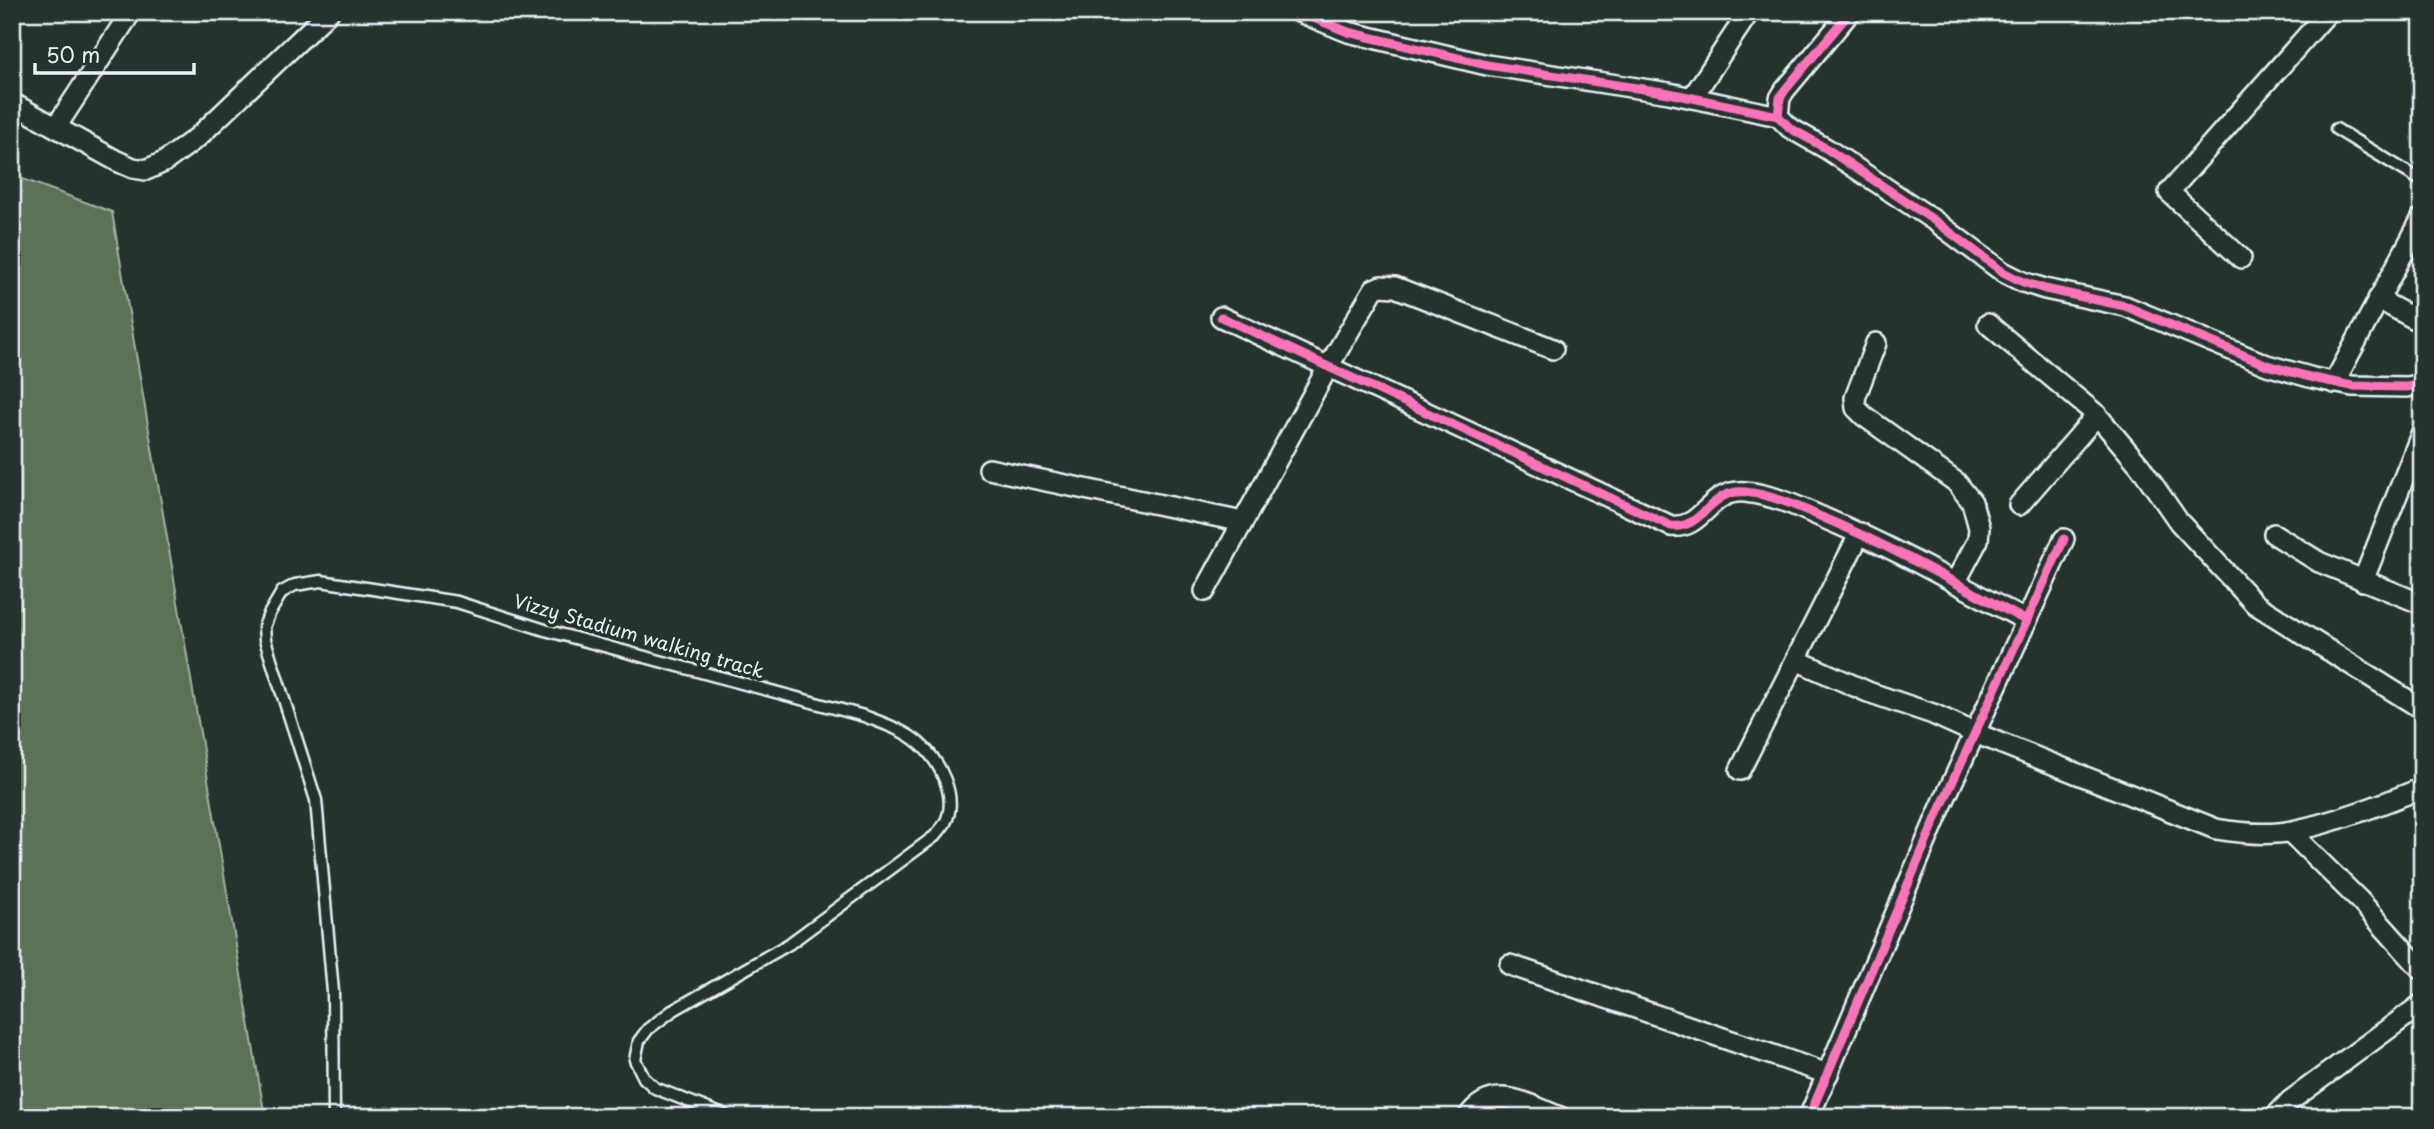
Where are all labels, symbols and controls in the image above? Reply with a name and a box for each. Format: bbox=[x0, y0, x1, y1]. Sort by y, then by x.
scale bar bbox=[35, 32, 194, 76]
text: 50 m bbox=[46, 38, 100, 70]
street label: Vizzy Stadium walking track bbox=[511, 586, 768, 684]

